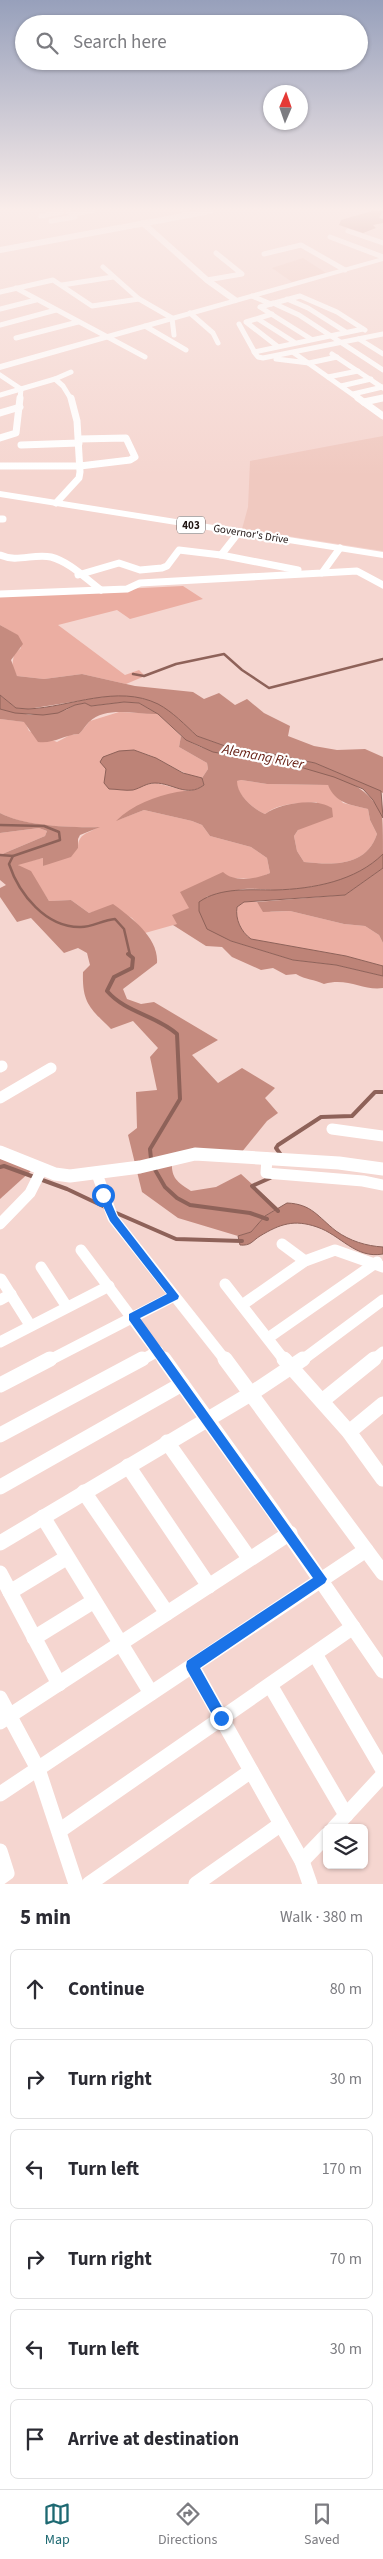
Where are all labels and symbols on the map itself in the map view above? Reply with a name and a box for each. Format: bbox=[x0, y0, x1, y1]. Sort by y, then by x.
north arrow bbox=[263, 85, 308, 130]
road number: 403 bbox=[177, 516, 205, 534]
street label: Governor's Drive bbox=[212, 521, 290, 547]
water label: Alemang River bbox=[220, 739, 307, 775]
route start bbox=[92, 1184, 115, 1207]
route end bbox=[210, 1707, 233, 1730]

